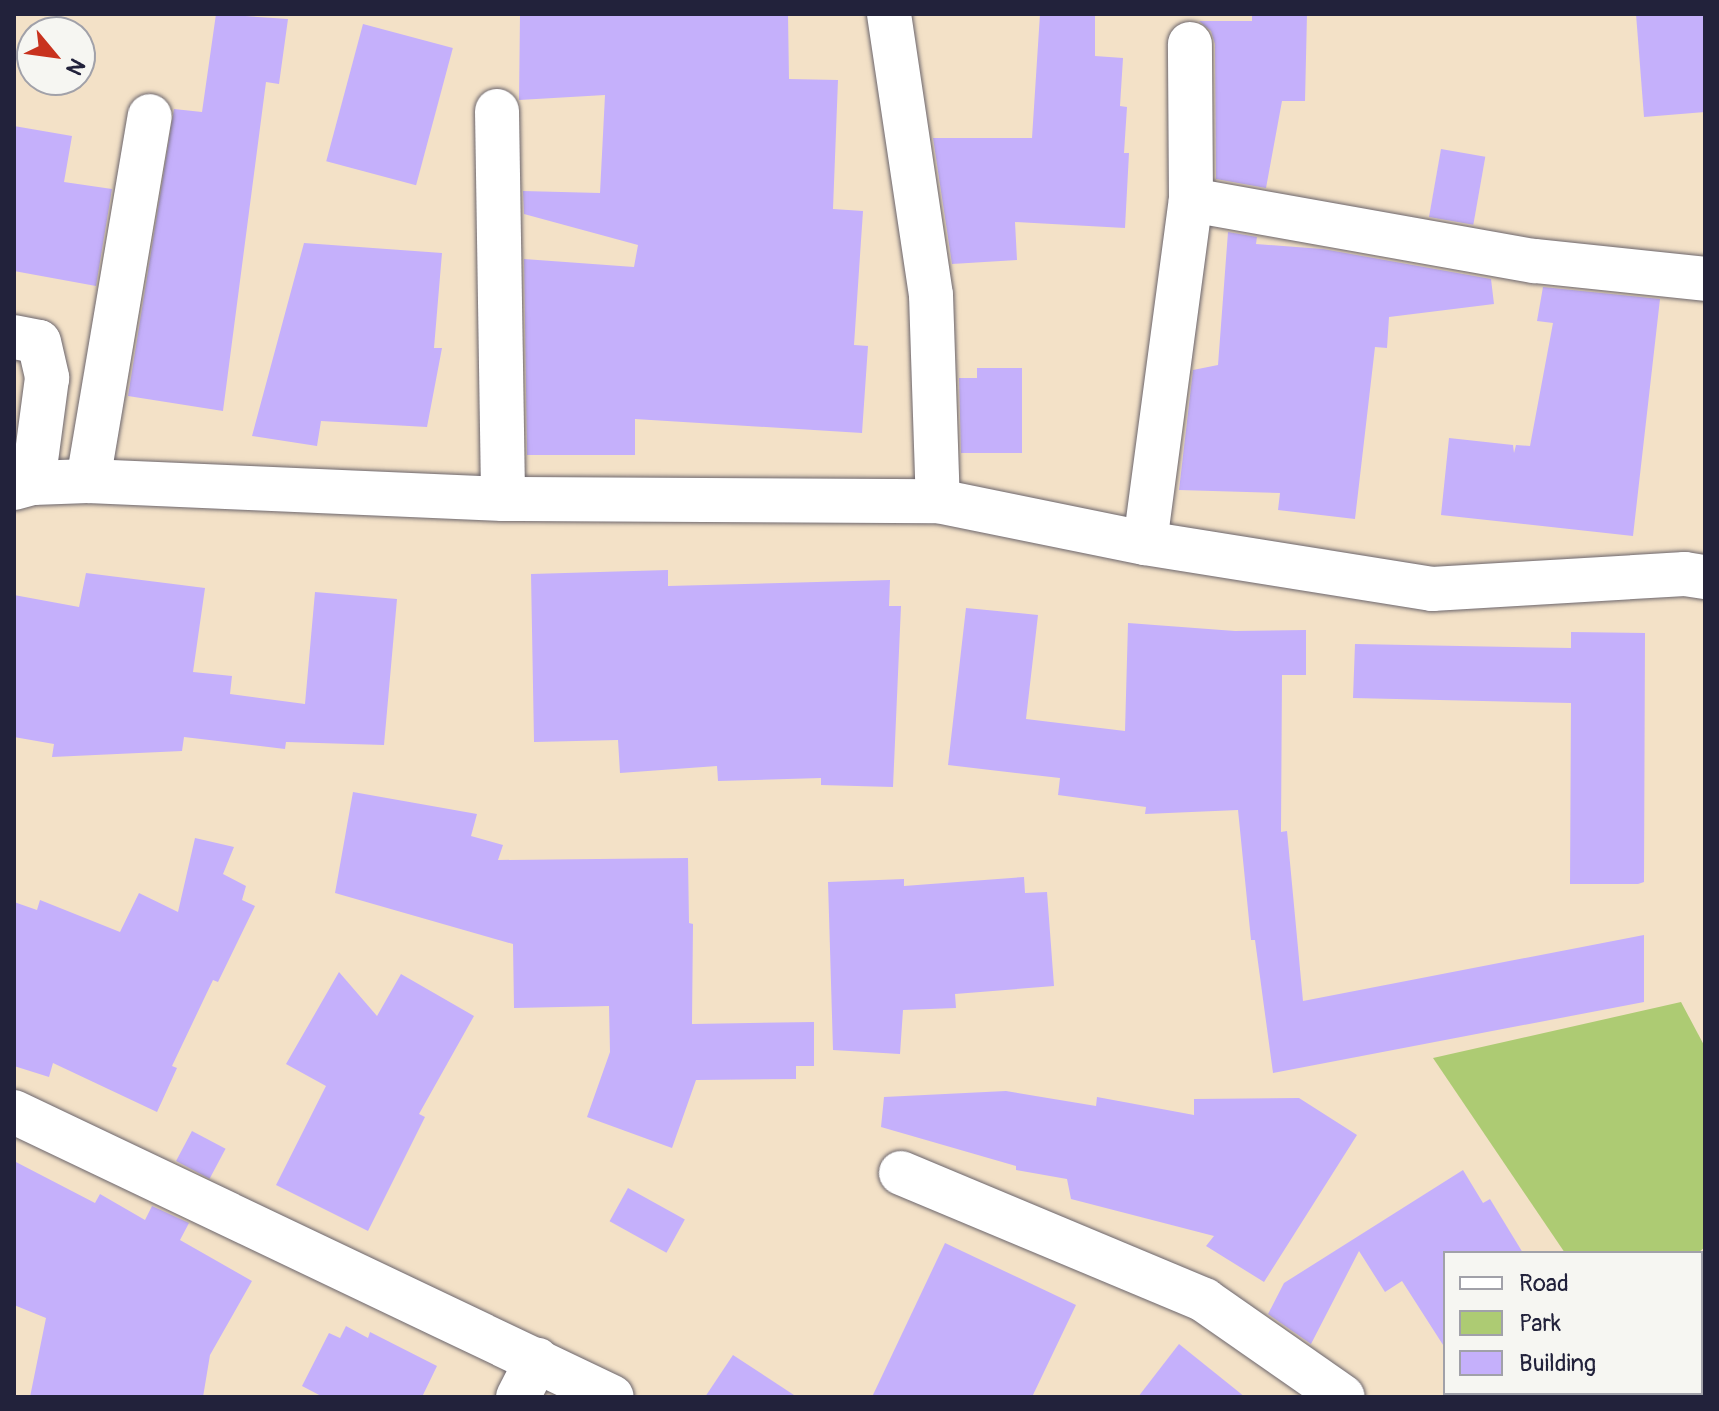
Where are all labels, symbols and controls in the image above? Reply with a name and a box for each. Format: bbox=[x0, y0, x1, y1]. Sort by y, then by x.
north arrow bbox=[16, 16, 96, 96]
text: N bbox=[59, 53, 91, 80]
legend bbox=[1443, 1251, 1703, 1395]
text: Road bbox=[1519, 1269, 1569, 1298]
text: Park bbox=[1519, 1309, 1561, 1338]
text: Building bbox=[1519, 1349, 1596, 1378]

